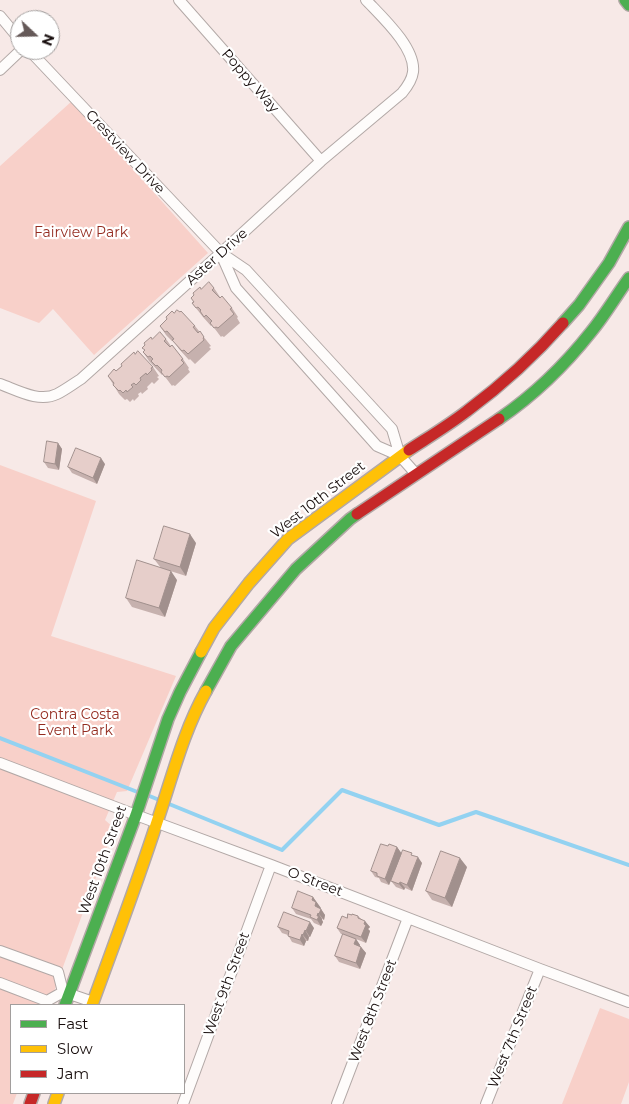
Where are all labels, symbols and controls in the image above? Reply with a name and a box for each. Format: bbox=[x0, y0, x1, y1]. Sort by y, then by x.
north arrow bbox=[10, 10, 60, 60]
text: N bbox=[38, 32, 58, 49]
street label: Poppy Way bbox=[218, 46, 282, 116]
street label: Crestview Drive bbox=[82, 107, 168, 197]
park label: Fairview Park bbox=[34, 225, 128, 241]
street label: Aster Drive bbox=[183, 225, 251, 289]
street label: West 10th Street bbox=[268, 458, 368, 542]
park label: Contra Costa Event Park bbox=[30, 707, 120, 740]
street label: West 10th Street bbox=[75, 803, 131, 917]
street label: O Street bbox=[285, 864, 345, 900]
street label: West 9th Street bbox=[200, 930, 254, 1038]
street label: West 8th Street bbox=[346, 957, 400, 1065]
street label: West 7th Street bbox=[485, 984, 541, 1090]
legend bbox=[10, 1004, 185, 1094]
text: Fast bbox=[57, 1014, 88, 1033]
text: Slow bbox=[57, 1039, 93, 1058]
text: Jam bbox=[57, 1064, 89, 1083]

